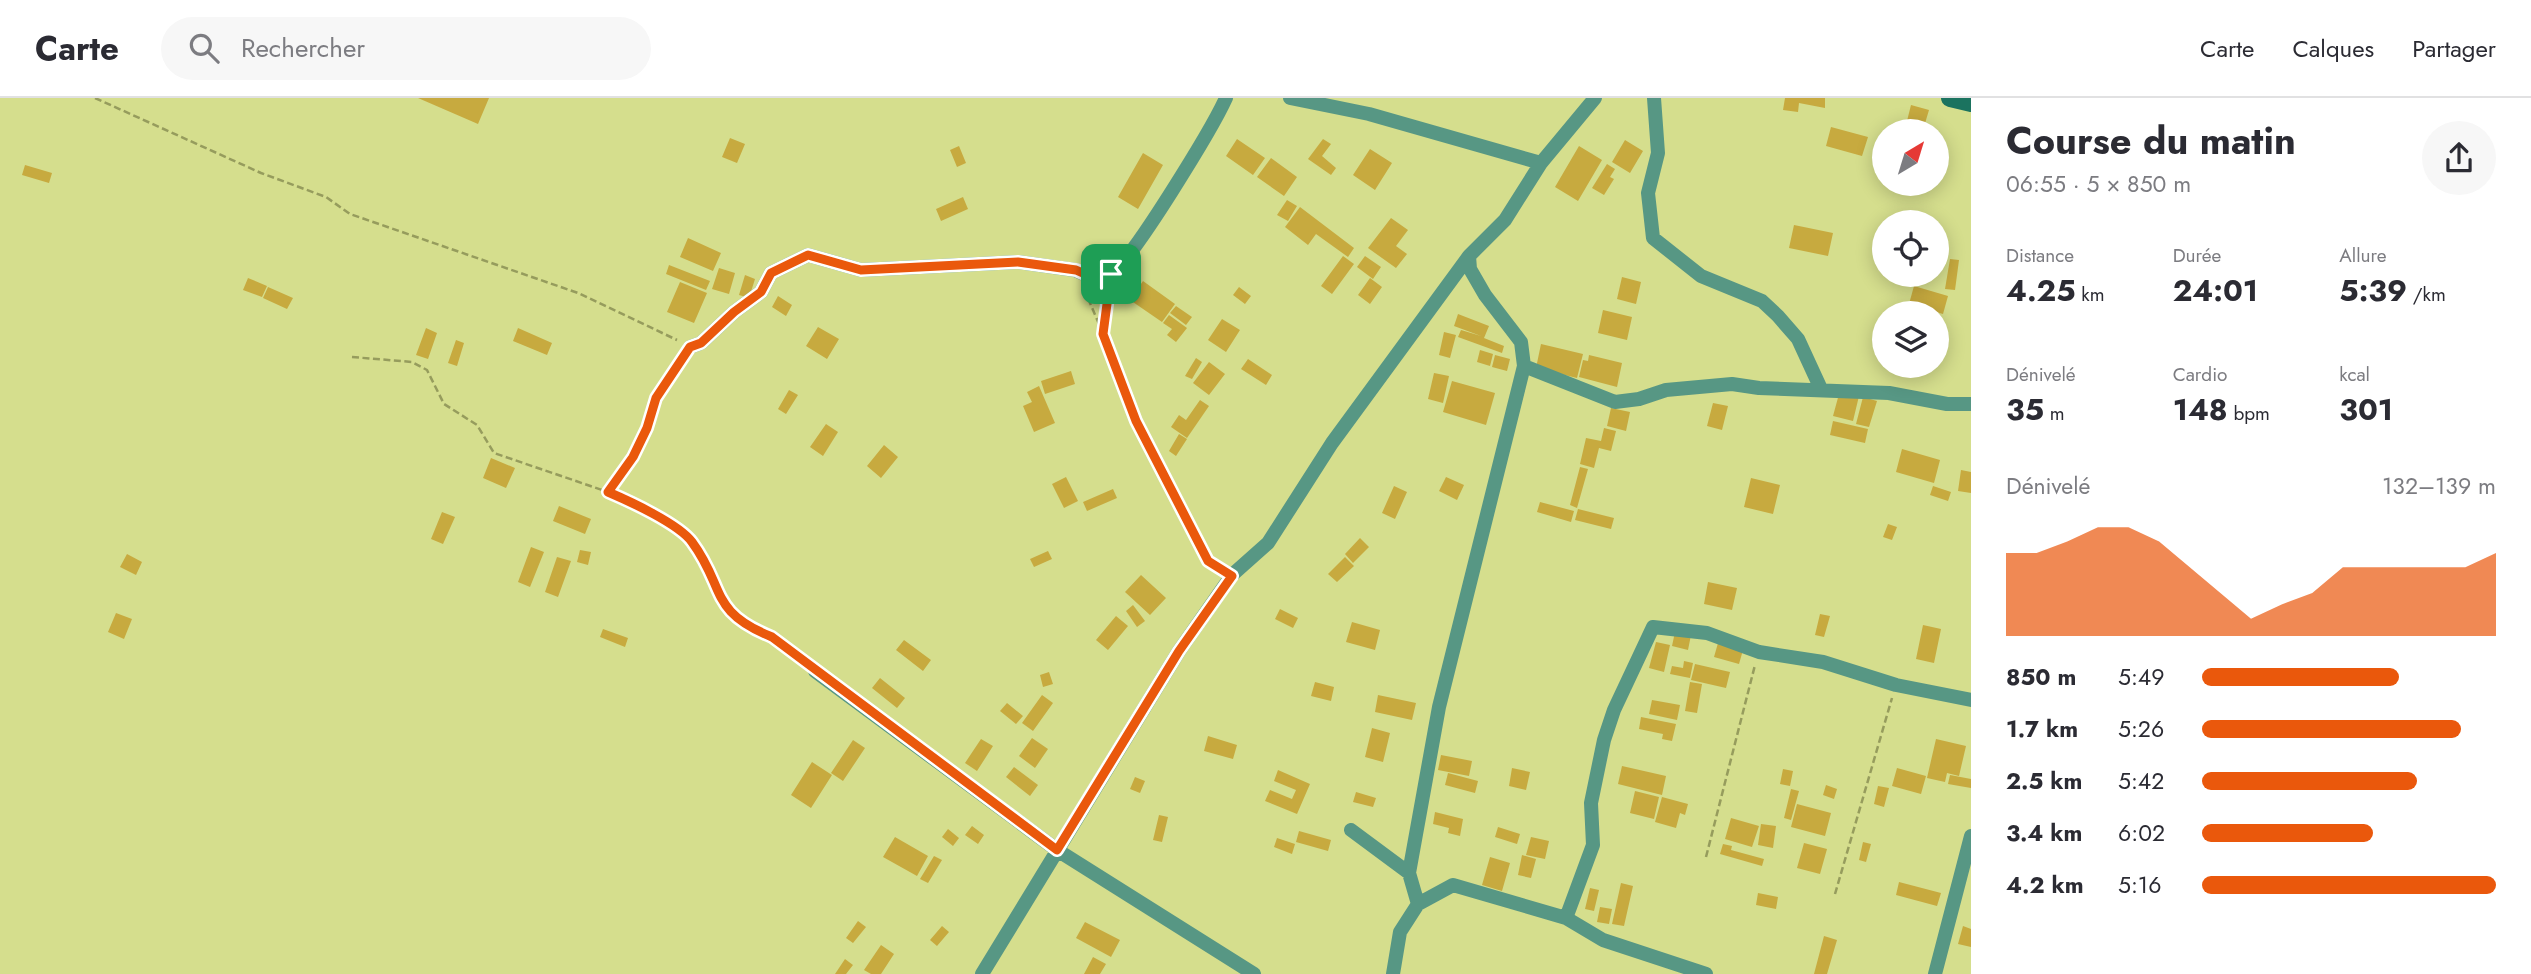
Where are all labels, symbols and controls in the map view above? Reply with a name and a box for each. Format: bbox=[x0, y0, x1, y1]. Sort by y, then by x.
search box bbox=[161, 17, 651, 80]
text: Carte bbox=[35, 25, 119, 72]
icon: search bbox=[185, 29, 223, 67]
text: Rechercher bbox=[241, 29, 365, 67]
text: Carte bbox=[2200, 31, 2254, 66]
text: Calques bbox=[2292, 31, 2374, 66]
text: Partager bbox=[2412, 31, 2496, 66]
text: Course du matin bbox=[2006, 113, 2296, 168]
north arrow bbox=[1872, 119, 1950, 196]
map controls bbox=[1872, 119, 1949, 378]
button: share bbox=[2422, 121, 2496, 195]
text: 06:55 · 5 × 850 m bbox=[2006, 167, 2191, 201]
button: locate bbox=[1872, 210, 1949, 287]
text: Distance bbox=[2006, 242, 2074, 269]
text: Durée bbox=[2173, 242, 2221, 269]
text: Allure bbox=[2339, 242, 2387, 269]
pin bbox=[1081, 244, 1141, 304]
icon: arrive bbox=[1092, 255, 1130, 293]
text: 4.25 bbox=[2006, 269, 2076, 312]
text: 24:01 bbox=[2173, 269, 2258, 312]
text: 5:39 bbox=[2339, 269, 2407, 312]
text: km bbox=[2076, 281, 2105, 308]
text: /km bbox=[2407, 281, 2446, 308]
button: layers bbox=[1872, 301, 1949, 378]
text: Dénivelé bbox=[2006, 361, 2076, 388]
text: Cardio bbox=[2173, 361, 2227, 388]
text: kcal bbox=[2339, 361, 2370, 388]
text: 35 bbox=[2006, 388, 2044, 431]
text: 148 bbox=[2173, 388, 2228, 431]
text: 301 bbox=[2339, 388, 2393, 431]
text: m bbox=[2044, 400, 2065, 427]
text: bpm bbox=[2228, 400, 2270, 427]
text: Dénivelé bbox=[2006, 469, 2090, 503]
text: 132–139 m bbox=[2382, 469, 2496, 503]
text: 850 m bbox=[2006, 660, 2076, 694]
text: 5:49 bbox=[2118, 660, 2165, 694]
text: 1.7 km bbox=[2006, 712, 2078, 746]
text: 5:26 bbox=[2118, 712, 2164, 746]
text: 2.5 km bbox=[2006, 764, 2082, 798]
text: 5:42 bbox=[2118, 764, 2164, 798]
text: 3.4 km bbox=[2006, 816, 2082, 850]
text: 6:02 bbox=[2118, 816, 2165, 850]
text: 4.2 km bbox=[2006, 868, 2084, 902]
text: 5:16 bbox=[2118, 868, 2161, 902]

